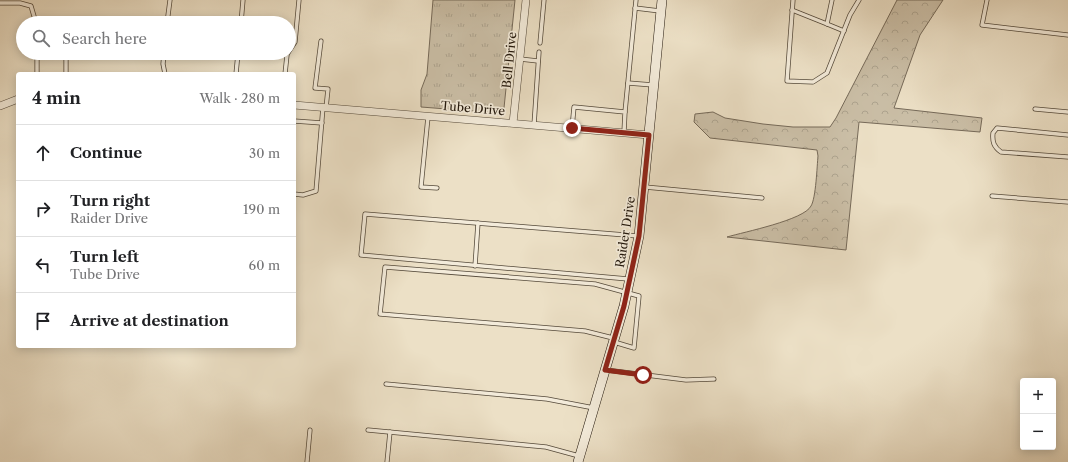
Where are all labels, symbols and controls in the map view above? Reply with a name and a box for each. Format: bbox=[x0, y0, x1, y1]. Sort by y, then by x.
search box bbox=[16, 16, 296, 60]
icon: search bbox=[30, 27, 52, 49]
text: Search here bbox=[62, 29, 147, 48]
street label: Bell Drive bbox=[499, 31, 519, 89]
text: 4 min bbox=[32, 88, 81, 108]
text: Walk · 280 m bbox=[199, 90, 280, 106]
street label: Tube Drive bbox=[440, 98, 506, 118]
route end bbox=[563, 119, 581, 137]
icon: ahead bbox=[32, 142, 54, 164]
text: Continue bbox=[70, 143, 142, 162]
text: 30 m bbox=[249, 145, 280, 161]
text: Turn right bbox=[70, 191, 150, 210]
street label: Raider Drive bbox=[612, 195, 638, 269]
icon: right bbox=[32, 198, 54, 220]
text: 190 m bbox=[243, 201, 280, 217]
text: Raider Drive bbox=[70, 210, 148, 226]
text: Turn left bbox=[70, 247, 139, 266]
icon: left bbox=[32, 254, 54, 276]
text: 60 m bbox=[249, 257, 280, 273]
text: Tube Drive bbox=[70, 266, 140, 282]
icon: arrive bbox=[32, 310, 54, 332]
text: Arrive at destination bbox=[70, 311, 229, 330]
route start bbox=[634, 366, 652, 384]
map controls bbox=[1020, 378, 1056, 450]
button: + bbox=[1020, 378, 1056, 414]
button: − bbox=[1020, 414, 1056, 450]

